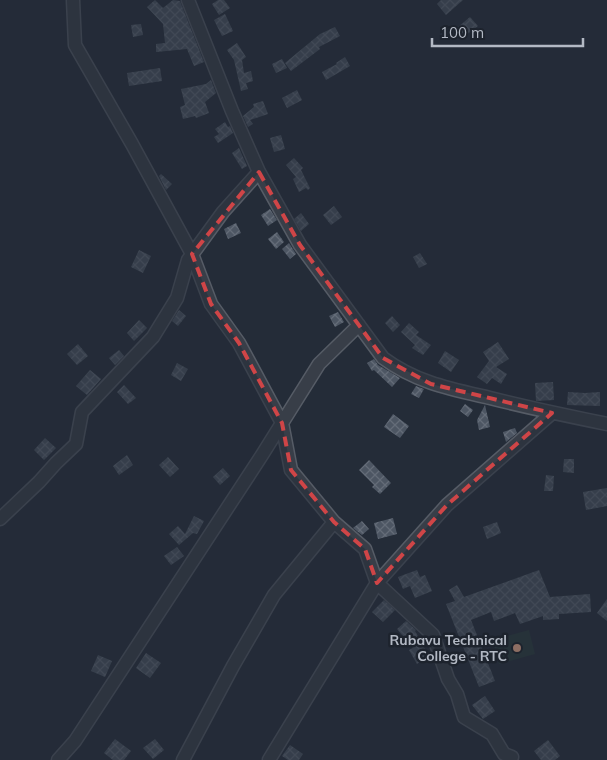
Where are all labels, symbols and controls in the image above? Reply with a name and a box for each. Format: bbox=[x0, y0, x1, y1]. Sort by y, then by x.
scale bar bbox=[432, 15, 583, 47]
text: 100 m bbox=[440, 23, 484, 42]
place label: Rubavu Technical College - RTC bbox=[390, 631, 507, 665]
marker: Rubavu Technical College - RTC bbox=[511, 642, 523, 654]

